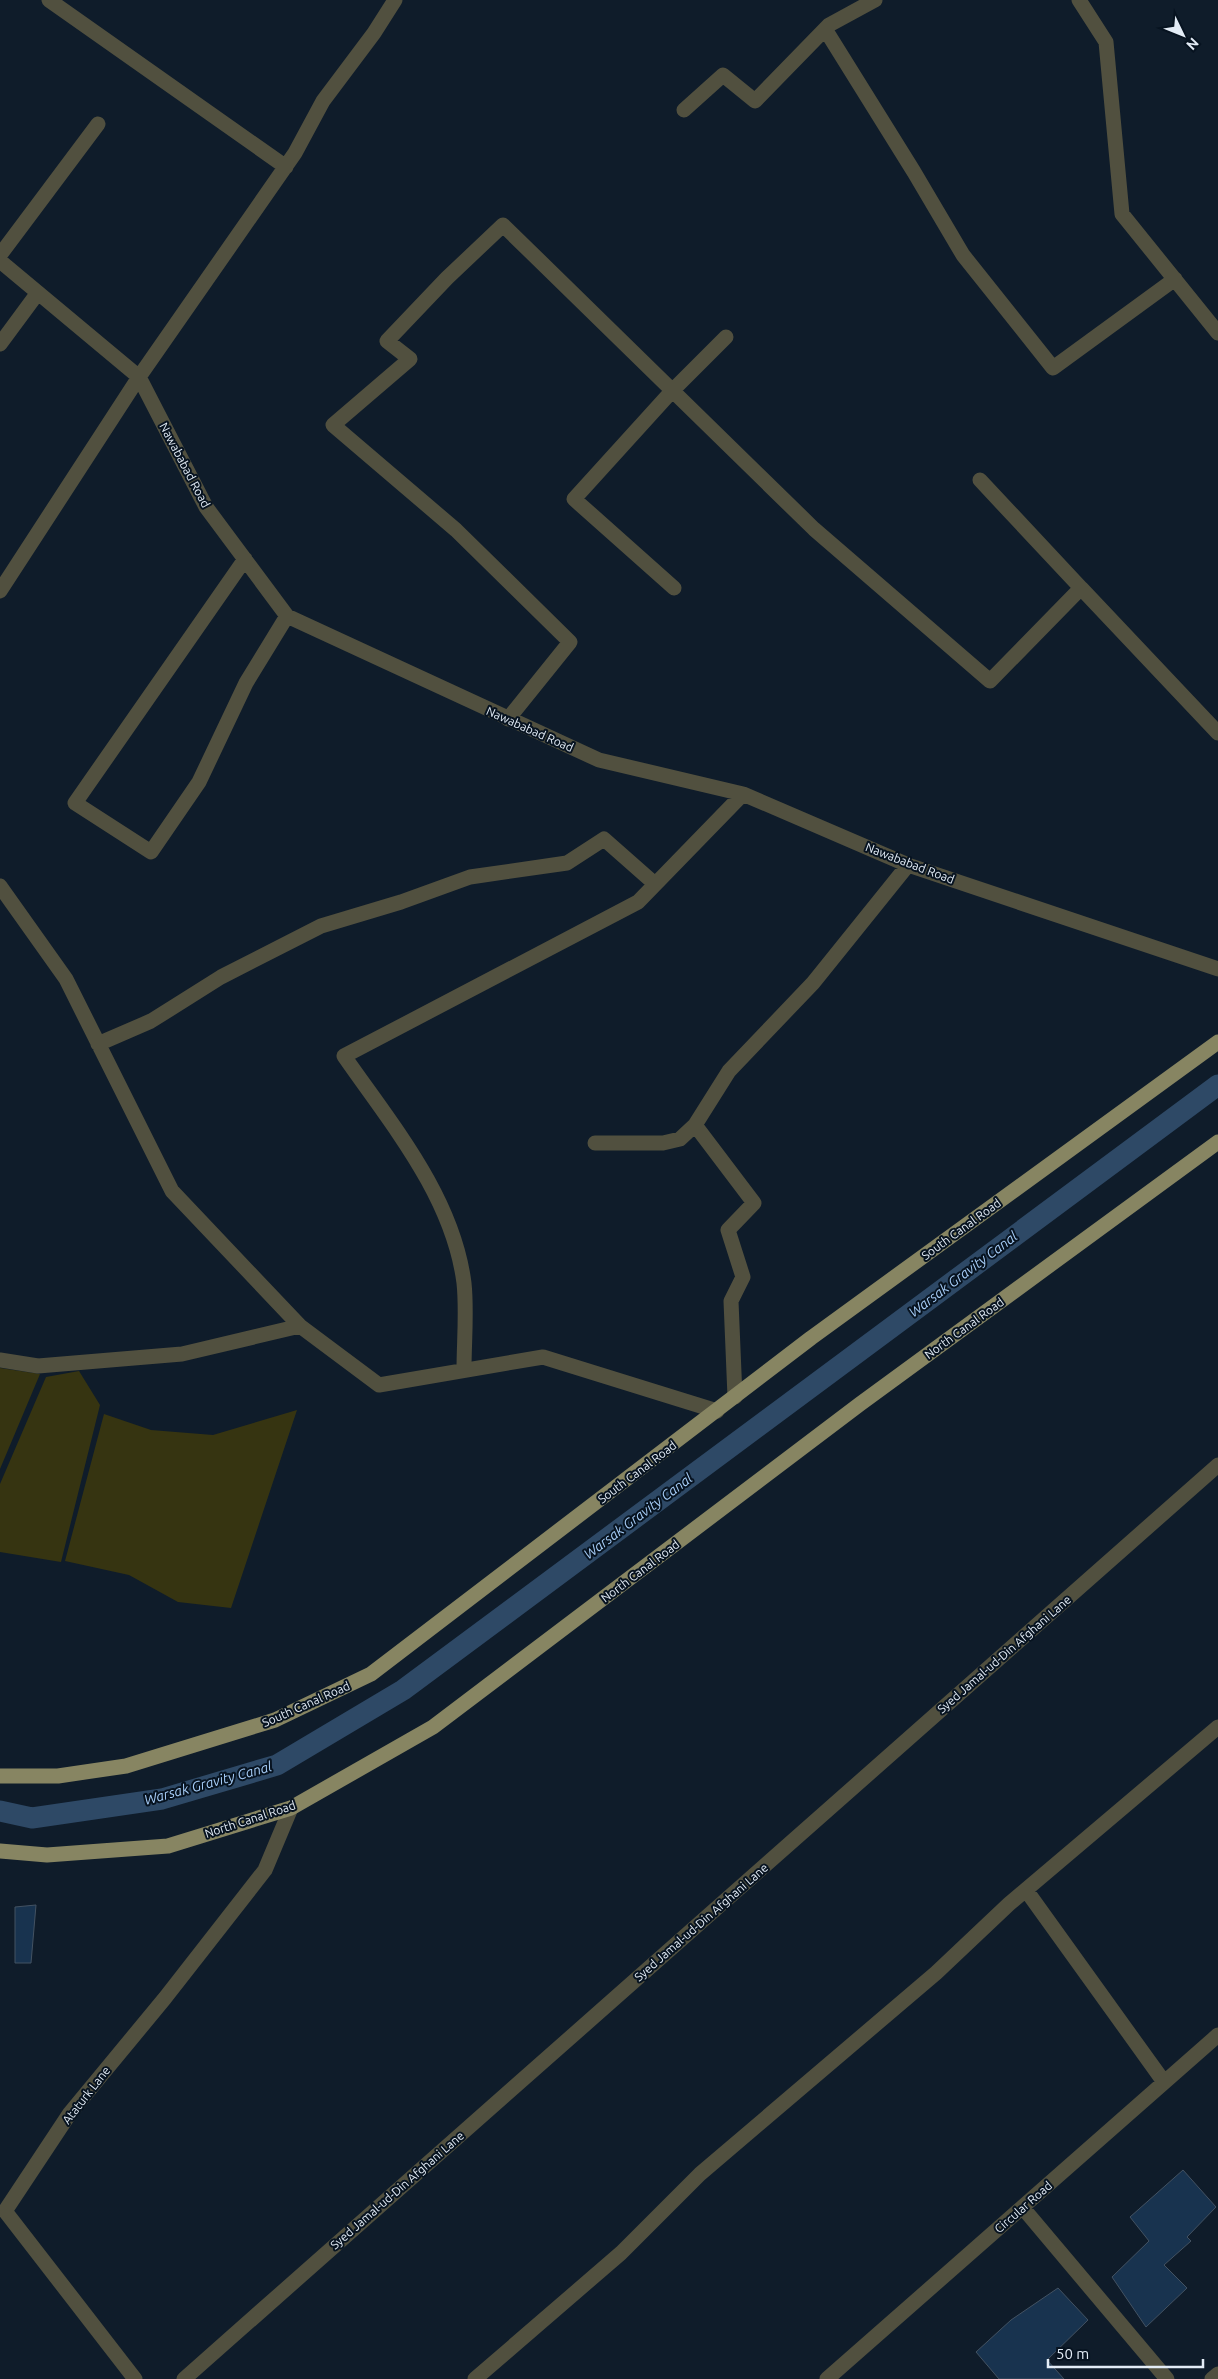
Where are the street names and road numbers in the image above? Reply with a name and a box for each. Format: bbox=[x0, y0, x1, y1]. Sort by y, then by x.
street label: Nawababad Road bbox=[157, 420, 213, 510]
street label: Nawababad Road bbox=[484, 704, 576, 754]
street label: Nawababad Road bbox=[864, 840, 956, 886]
street label: South Canal Road bbox=[919, 1196, 1003, 1262]
street label: North Canal Road bbox=[922, 1295, 1006, 1361]
street label: South Canal Road bbox=[595, 1438, 679, 1506]
street label: North Canal Road bbox=[598, 1537, 682, 1605]
street label: Syed Jamal-ud-Din Afghani Lane bbox=[935, 1593, 1073, 1715]
street label: South Canal Road bbox=[260, 1679, 352, 1729]
street label: North Canal Road bbox=[203, 1798, 297, 1840]
street label: Syed Jamal-ud-Din Afghani Lane bbox=[632, 1861, 770, 1983]
street label: Ataturk Lane bbox=[60, 2064, 112, 2126]
street label: Syed Jamal-ud-Din Afghani Lane bbox=[328, 2129, 466, 2251]
street label: Circular Road bbox=[992, 2179, 1054, 2235]

